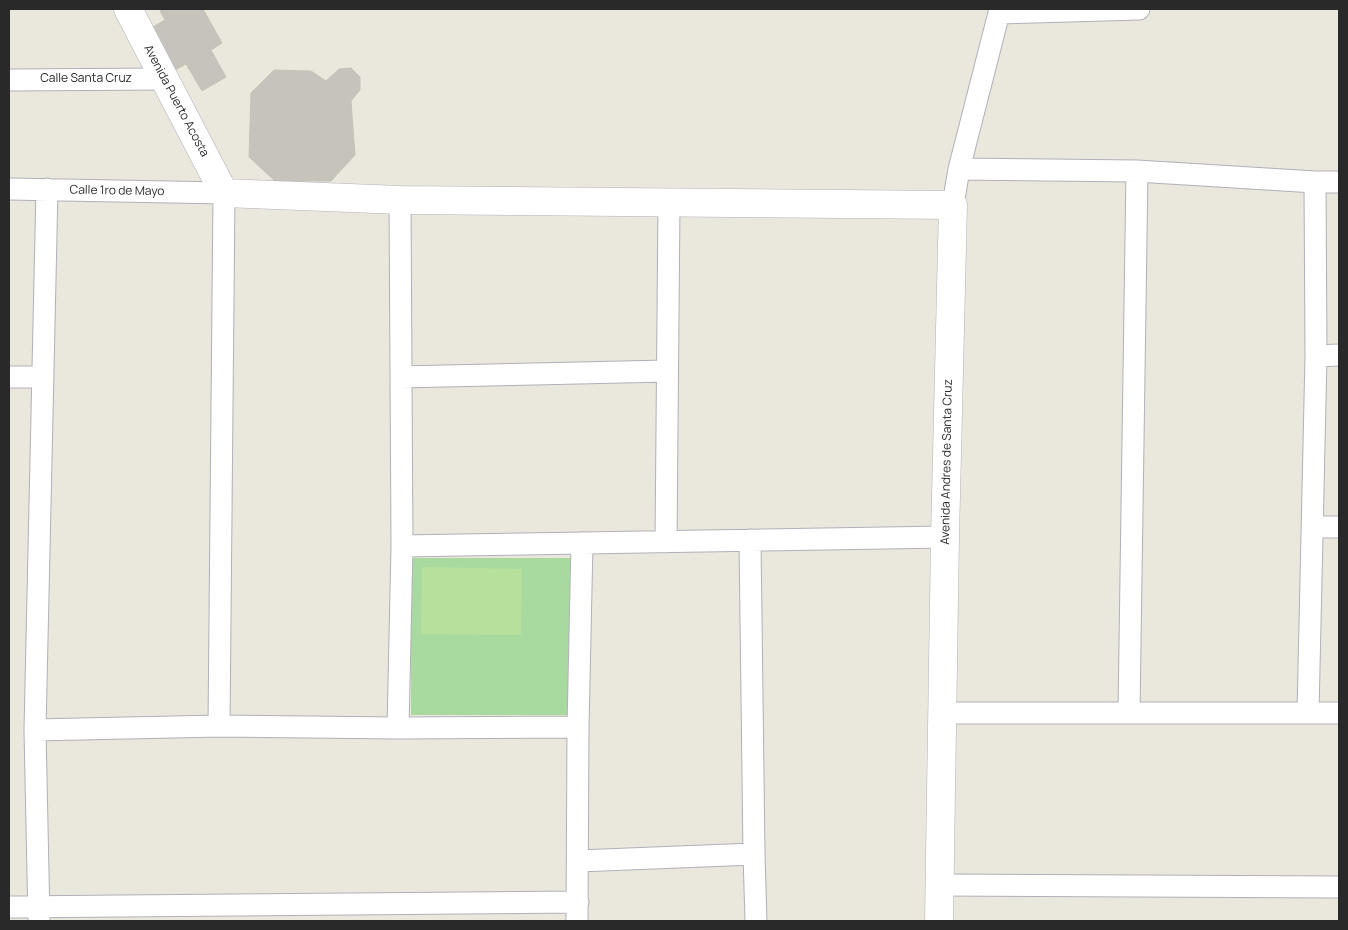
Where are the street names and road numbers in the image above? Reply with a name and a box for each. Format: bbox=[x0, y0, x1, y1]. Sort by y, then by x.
street label: Avenida Puerto Acosta bbox=[140, 43, 212, 159]
street label: Calle Santa Cruz bbox=[40, 72, 132, 86]
street label: Calle 1ro de Mayo bbox=[70, 183, 164, 199]
street label: Avenida Andres de Santa Cruz bbox=[938, 379, 956, 545]

